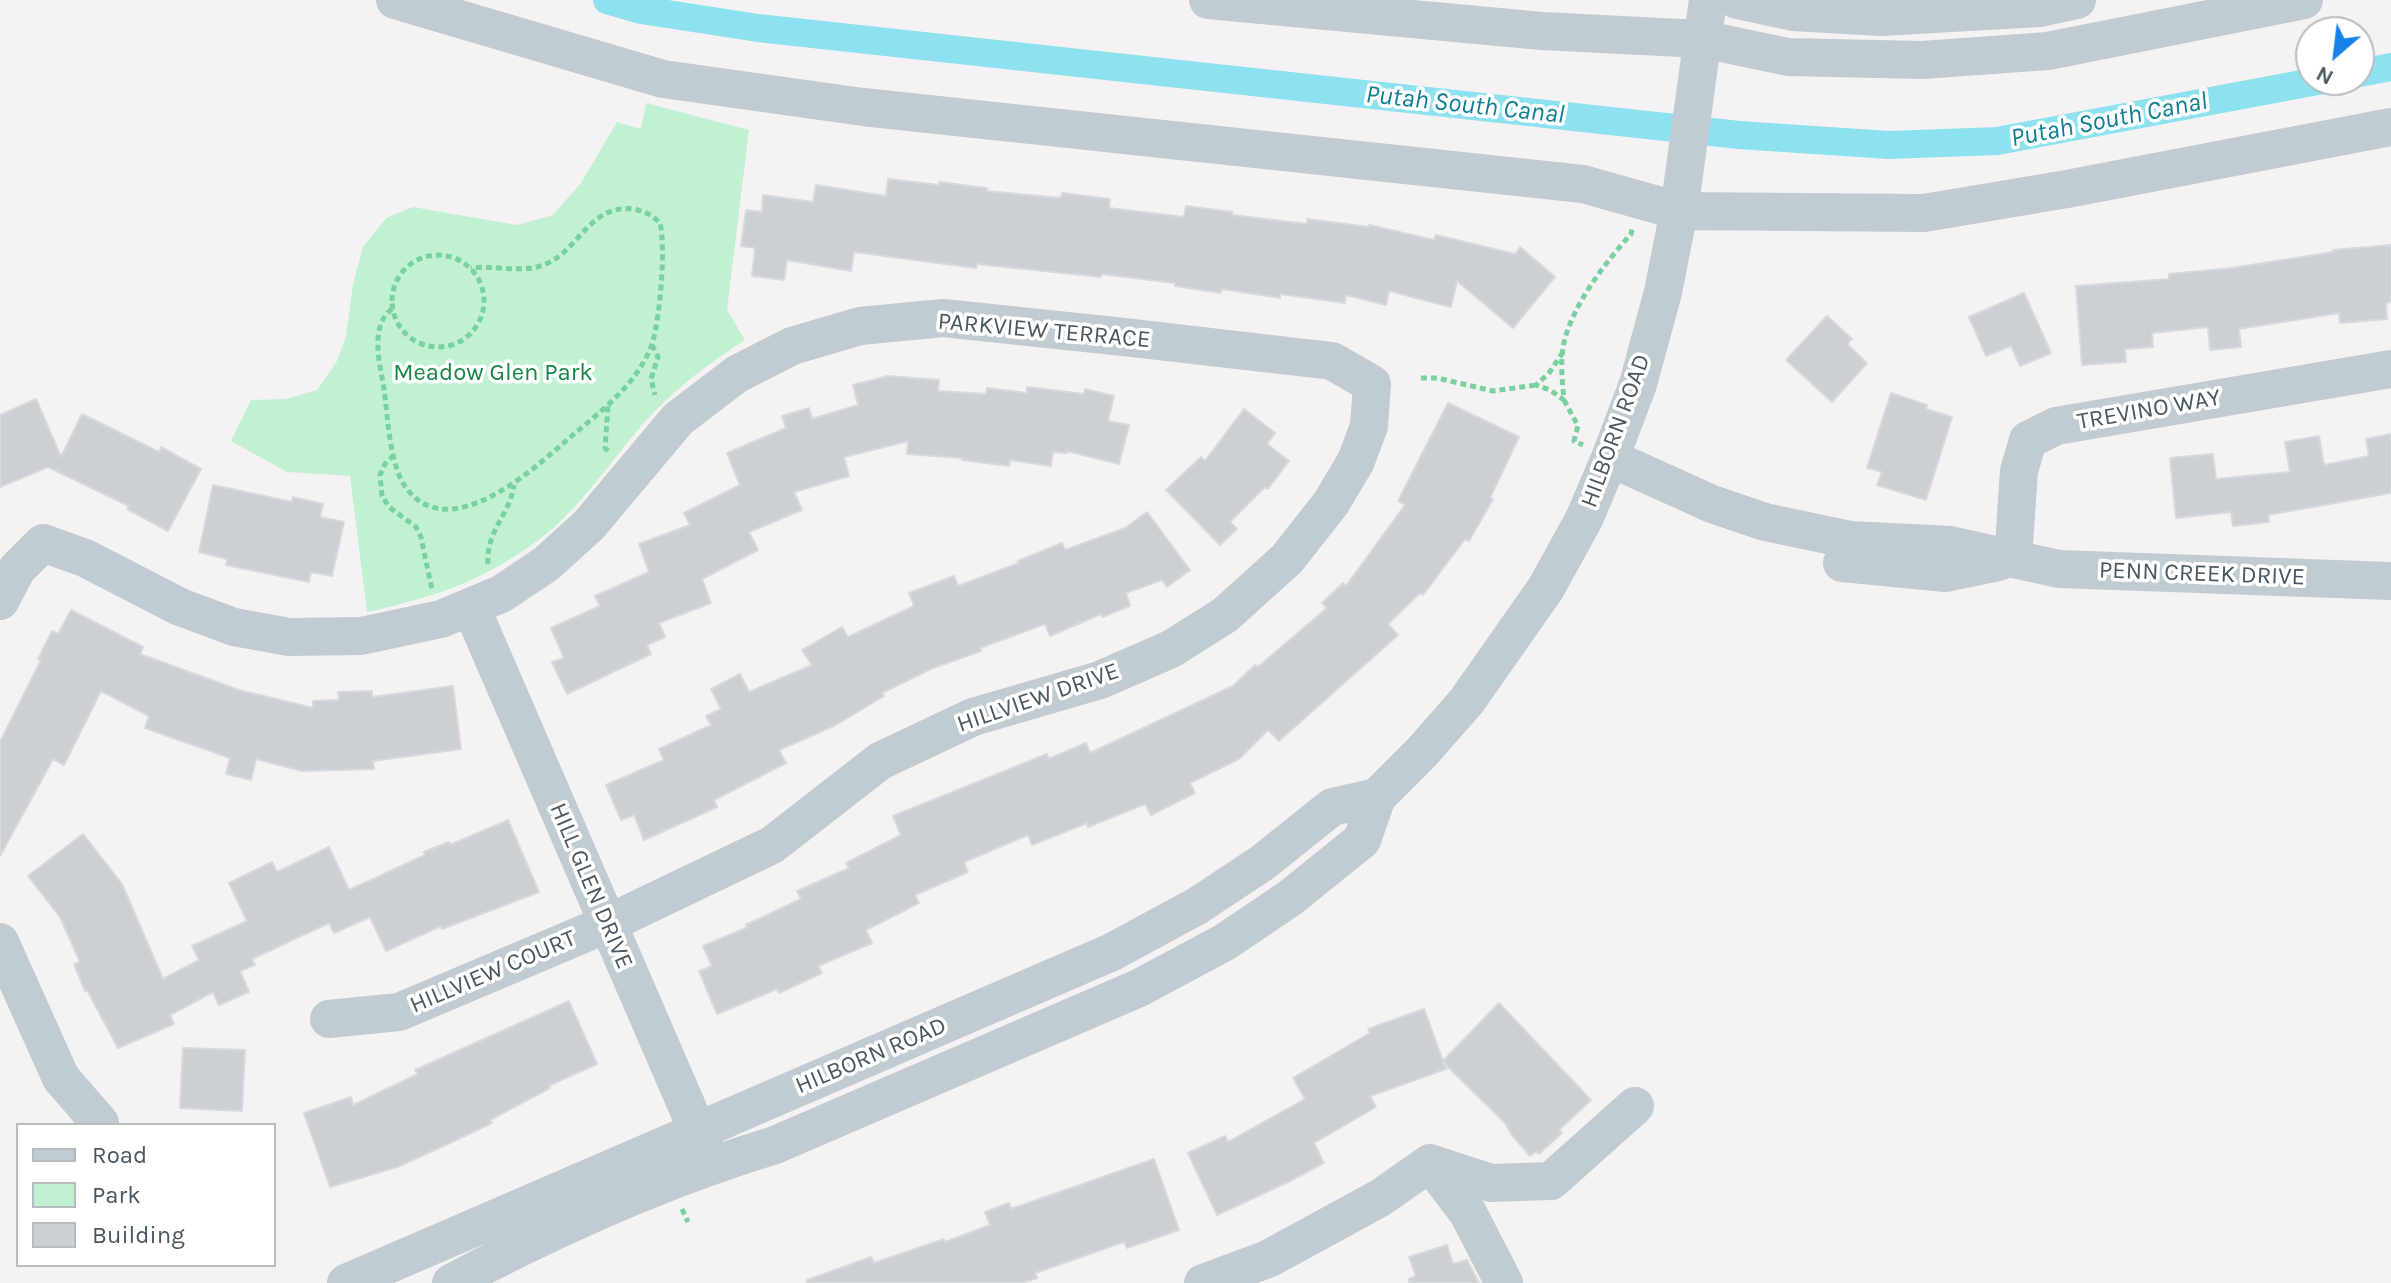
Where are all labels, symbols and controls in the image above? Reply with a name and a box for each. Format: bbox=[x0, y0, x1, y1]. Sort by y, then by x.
north arrow bbox=[2295, 16, 2375, 96]
text: N bbox=[2312, 60, 2338, 91]
water label: Putah South Canal bbox=[1364, 79, 1566, 131]
water label: Putah South Canal bbox=[2008, 86, 2210, 154]
street label: PARKVIEW TERRACE bbox=[937, 307, 1151, 355]
street label: HILBORN ROAD bbox=[1575, 350, 1657, 512]
park label: Meadow Glen Park bbox=[393, 359, 593, 387]
street label: TREVINO WAY bbox=[2075, 383, 2223, 437]
street label: PENN CREEK DRIVE bbox=[2098, 556, 2306, 592]
street label: HILLVIEW DRIVE bbox=[953, 657, 1123, 739]
street label: HILL GLEN DRIVE bbox=[543, 799, 639, 973]
street label: HILLVIEW COURT bbox=[406, 924, 580, 1020]
street label: HILBORN ROAD bbox=[791, 1011, 951, 1101]
legend bbox=[16, 1123, 276, 1267]
text: Road bbox=[92, 1141, 147, 1169]
text: Park bbox=[92, 1181, 141, 1209]
text: Building bbox=[92, 1221, 185, 1249]

